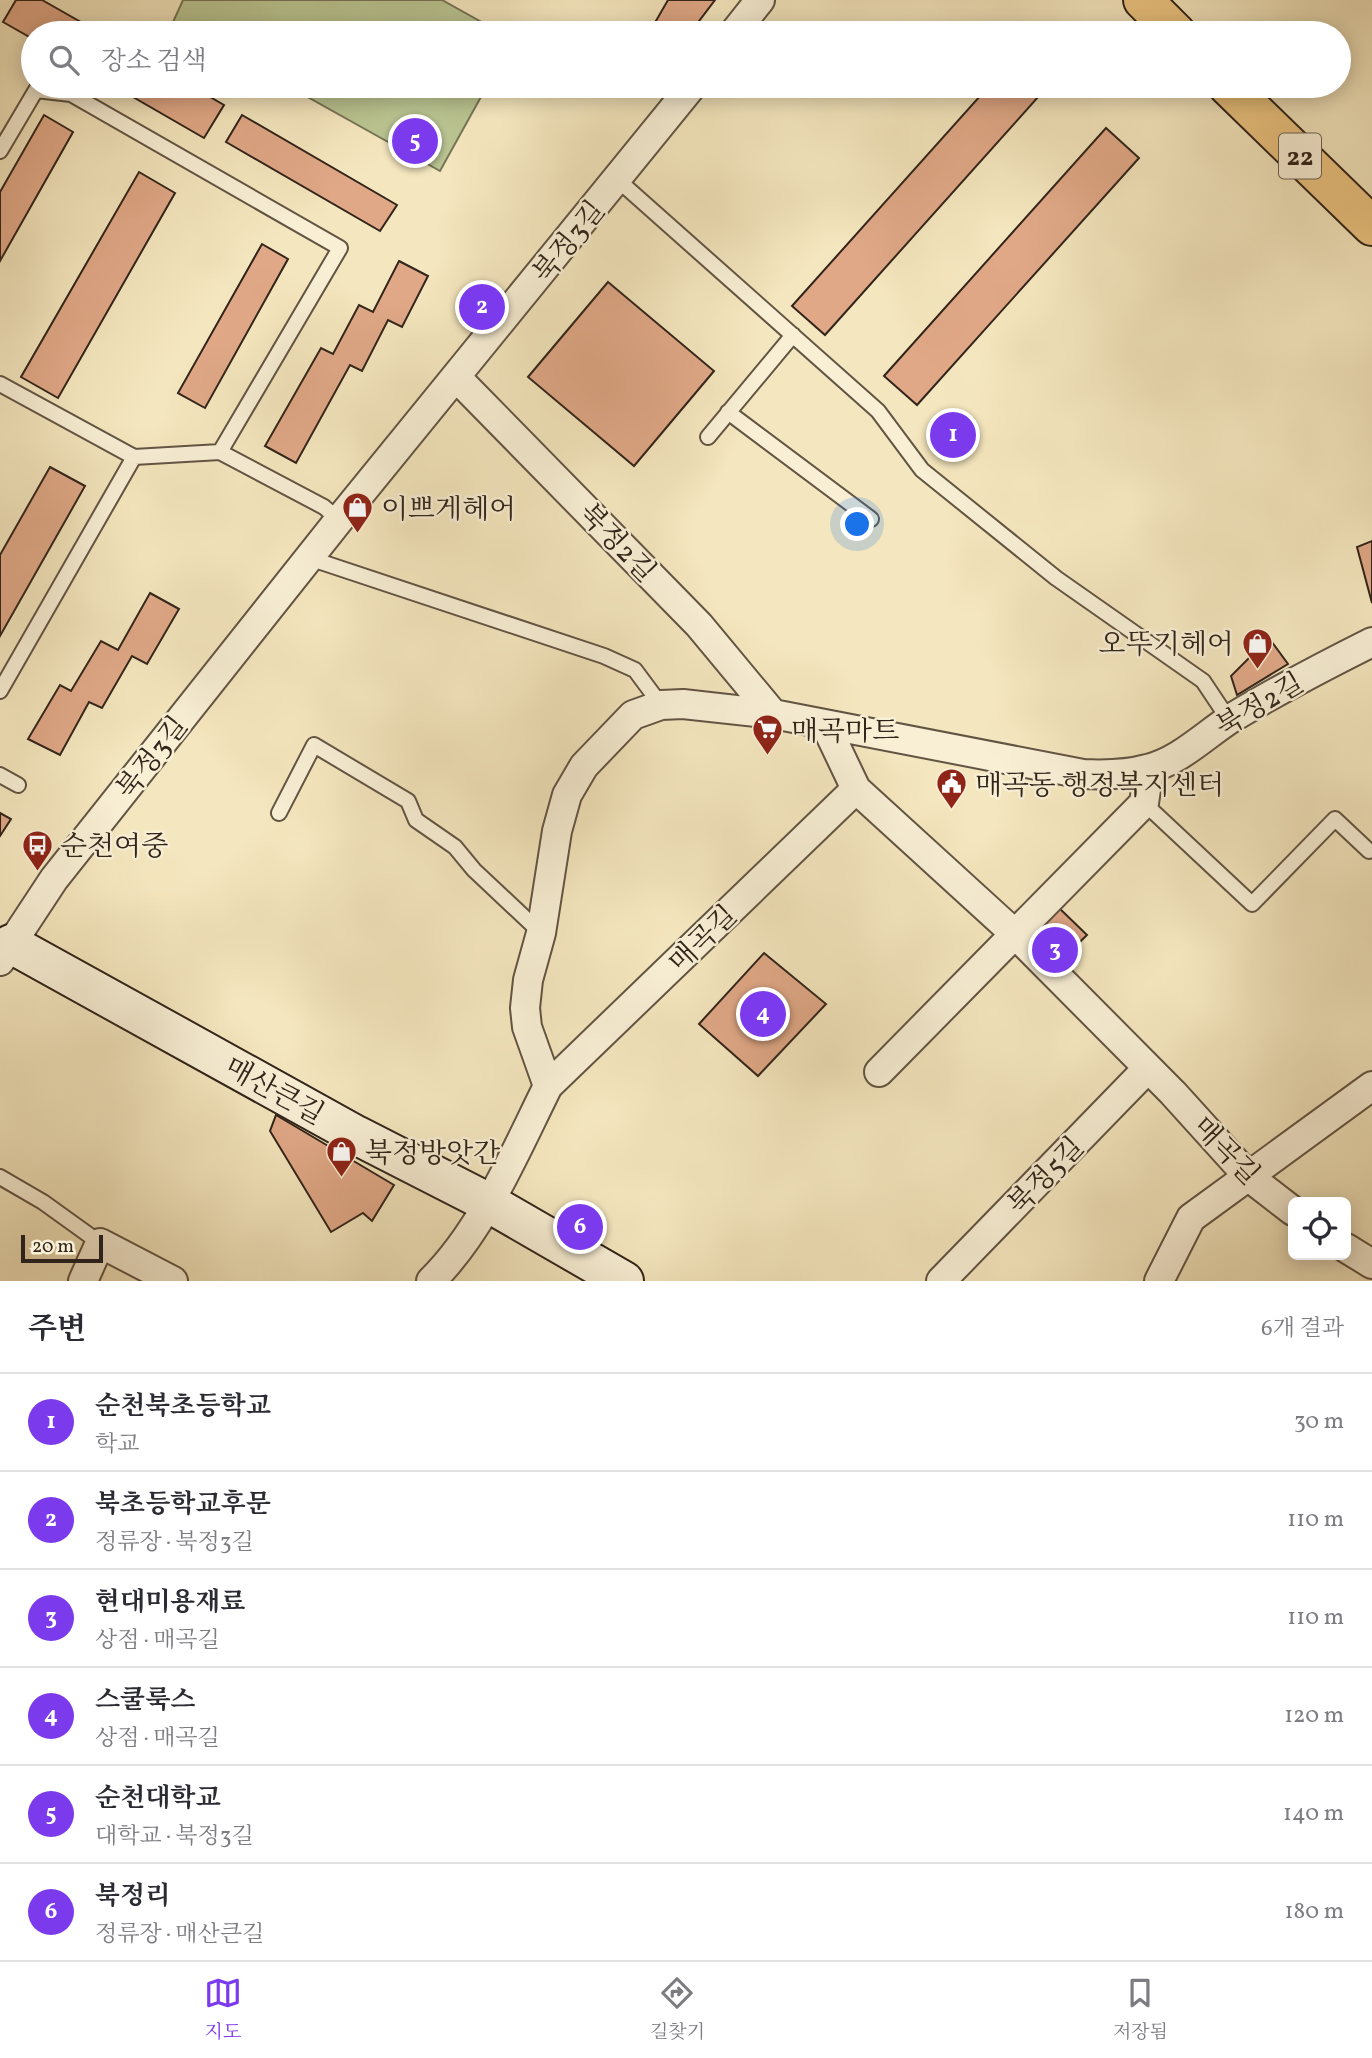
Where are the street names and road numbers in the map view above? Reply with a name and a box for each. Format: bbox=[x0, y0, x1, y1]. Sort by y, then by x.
road number: 22 bbox=[1279, 134, 1321, 178]
street label: 북정3길 bbox=[525, 193, 615, 292]
street label: 북정2길 bbox=[569, 496, 664, 592]
street label: 북정2길 bbox=[1209, 665, 1312, 748]
street label: 북정3길 bbox=[108, 709, 198, 808]
street label: 매곡길 bbox=[661, 898, 746, 982]
street label: 매산큰길 bbox=[217, 1049, 331, 1135]
street label: 매곡길 bbox=[1183, 1109, 1267, 1194]
street label: 북정5길 bbox=[1000, 1129, 1094, 1224]

